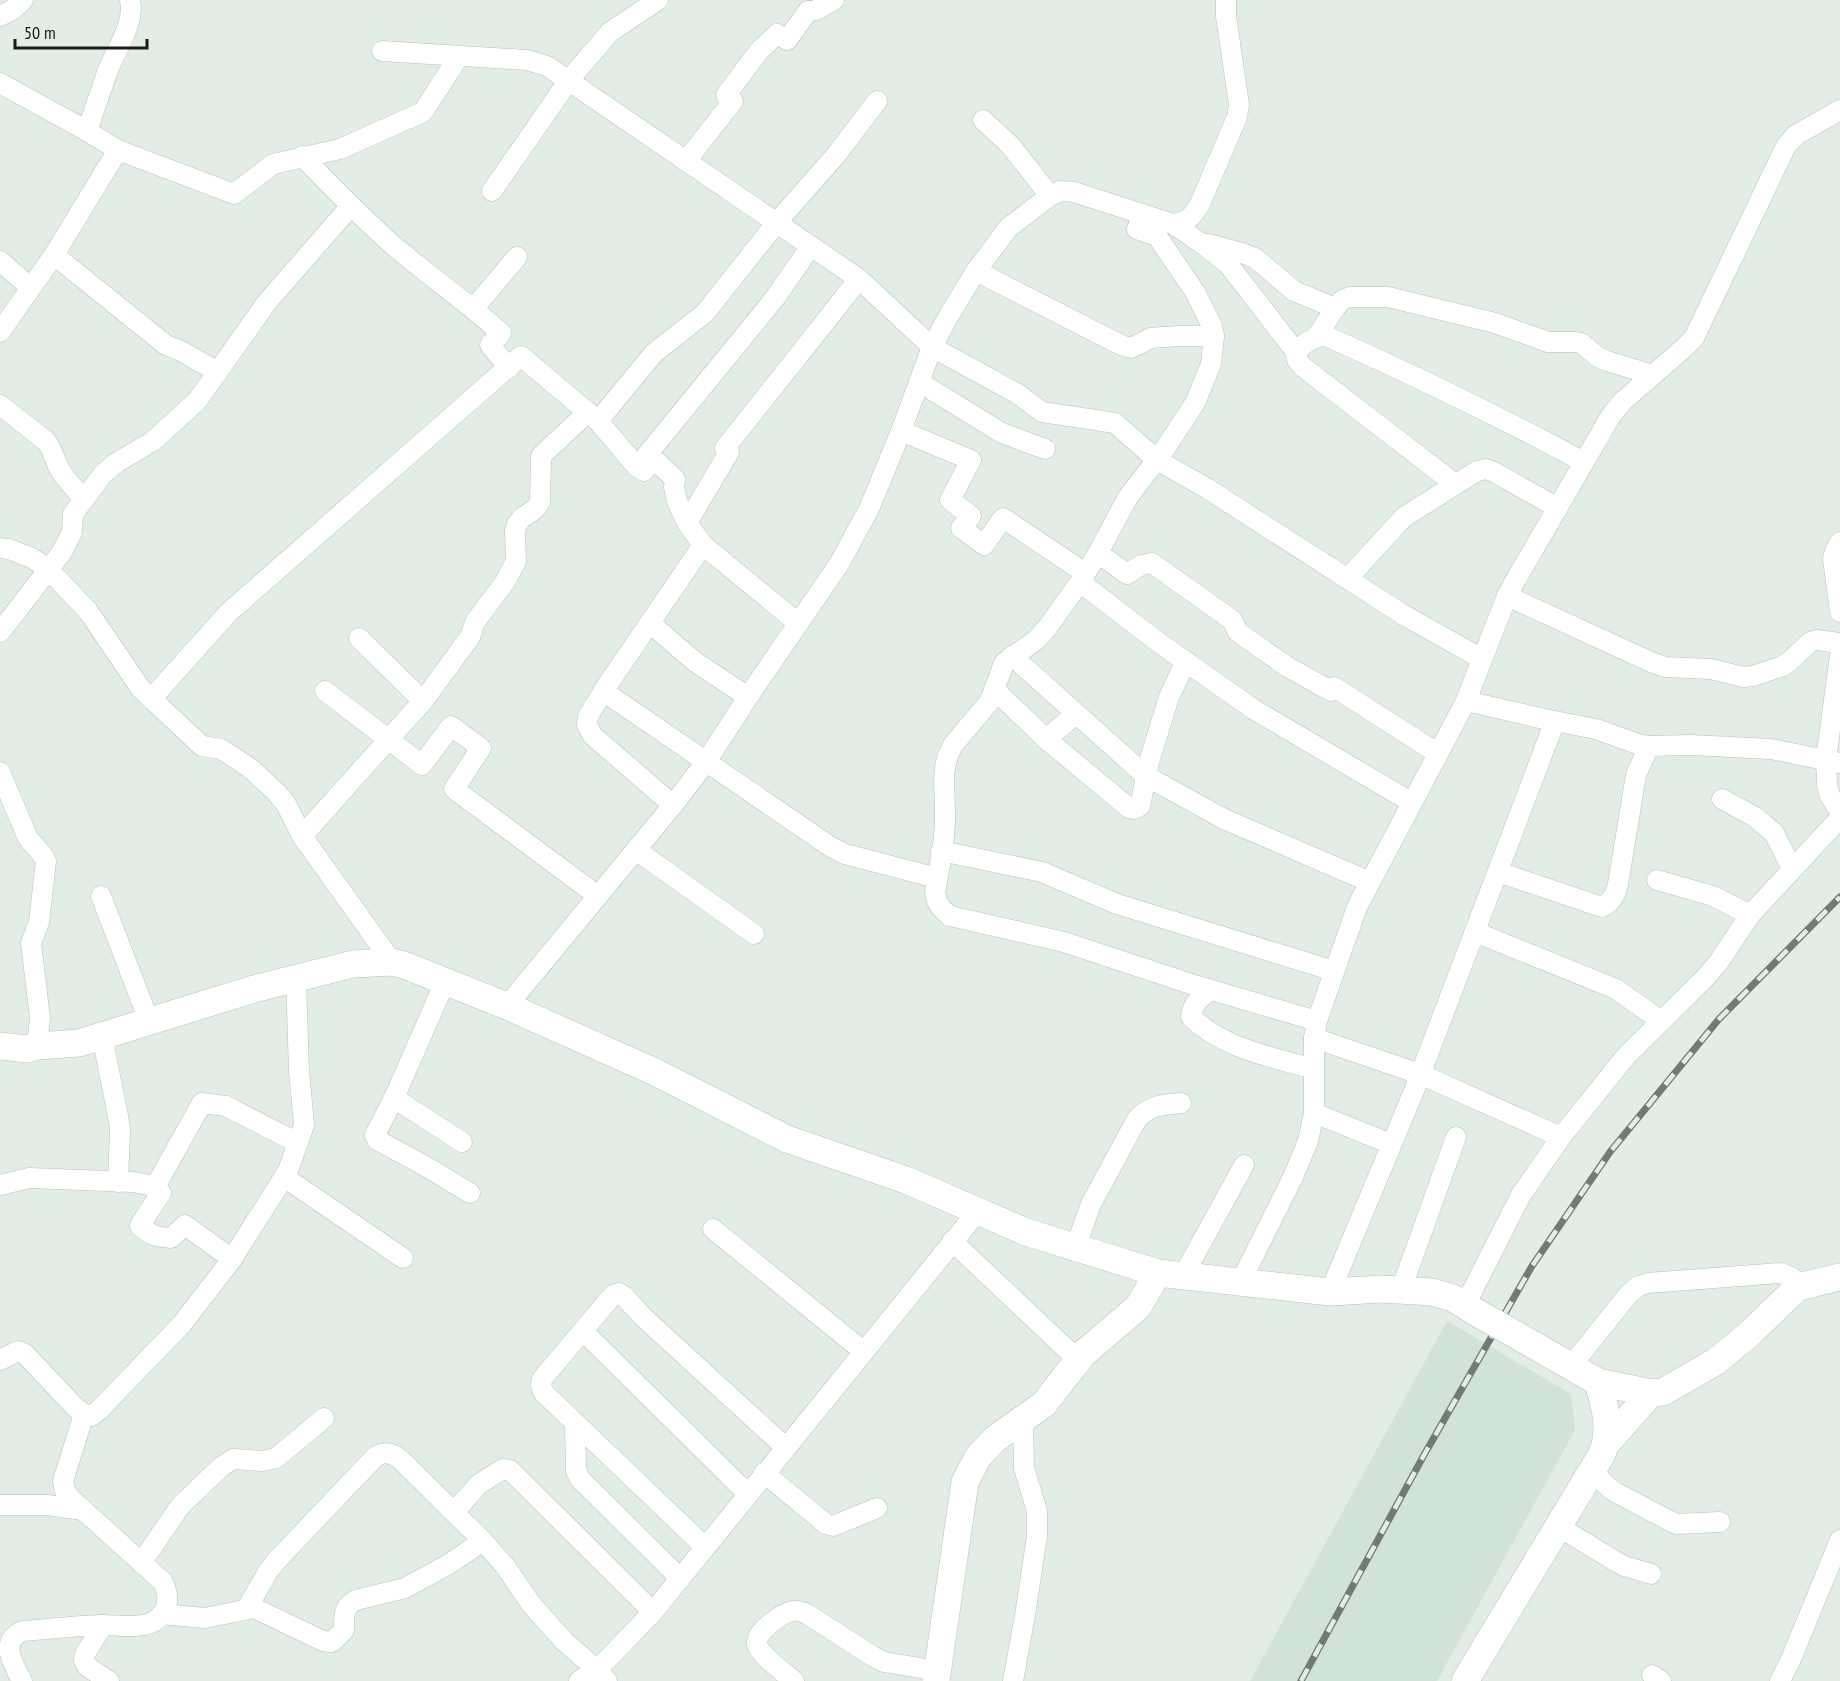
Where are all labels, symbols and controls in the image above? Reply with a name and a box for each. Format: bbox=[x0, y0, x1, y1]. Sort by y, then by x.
scale bar bbox=[15, 12, 147, 50]
text: 50 m bbox=[24, 21, 56, 44]

